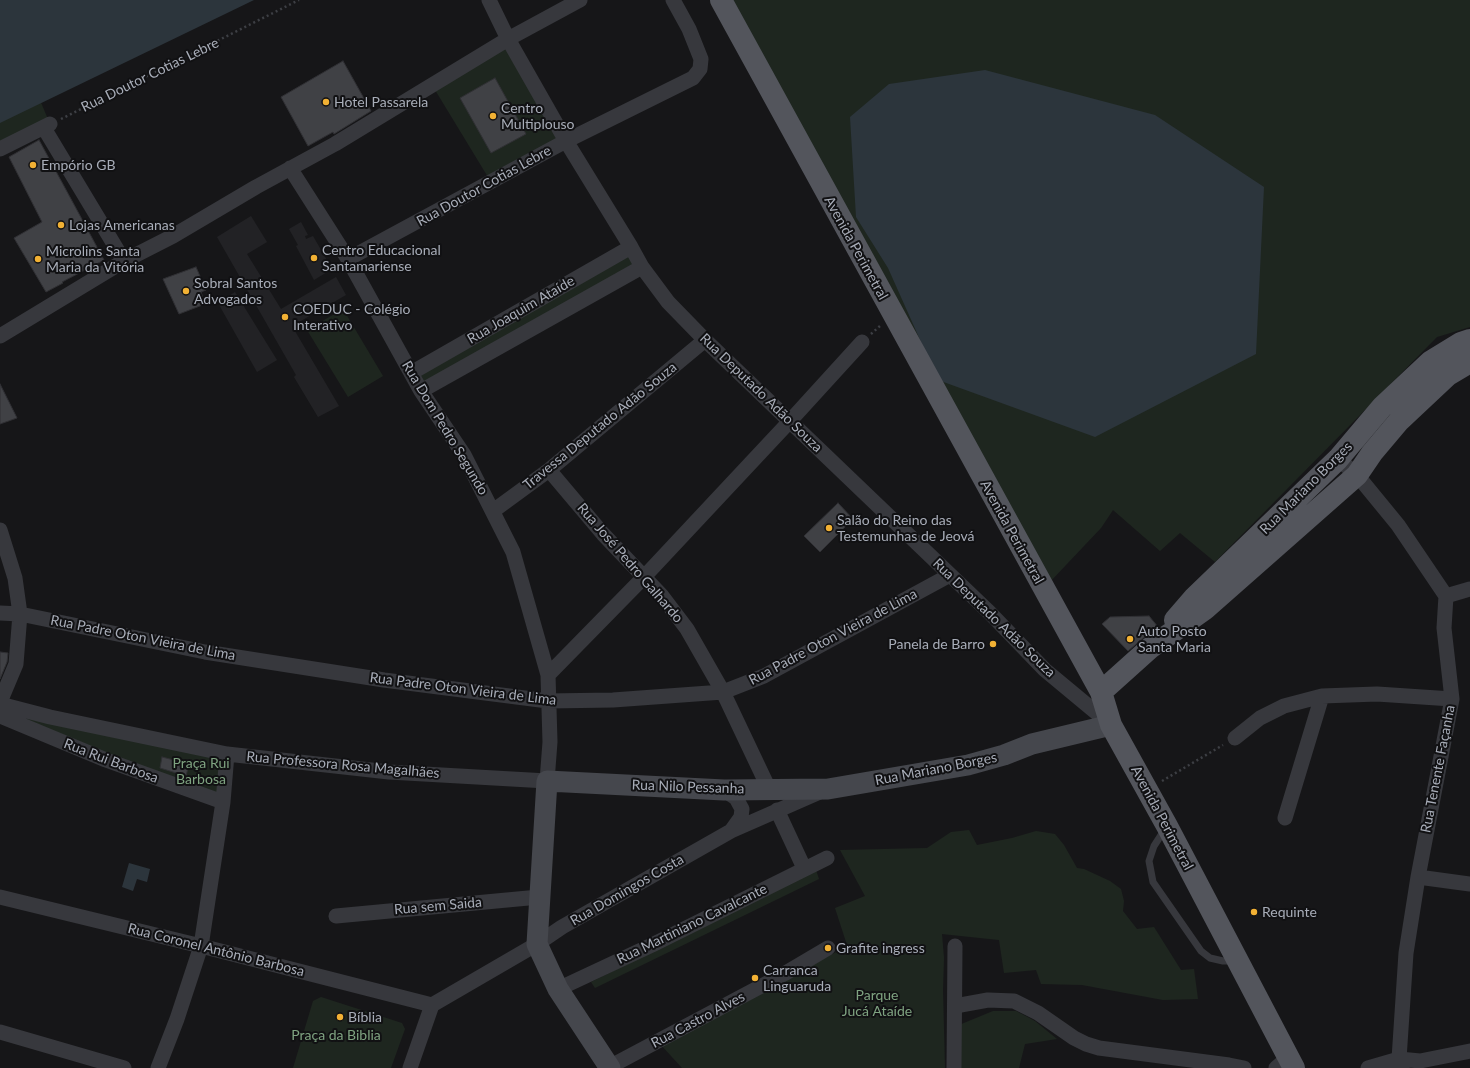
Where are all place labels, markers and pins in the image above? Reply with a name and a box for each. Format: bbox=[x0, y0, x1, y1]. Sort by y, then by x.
place label: Hotel Passarela bbox=[334, 94, 428, 110]
marker: Hotel Passarela bbox=[321, 97, 331, 107]
place label: Centro Multiplouso bbox=[501, 100, 574, 132]
marker: Centro Multiplouso bbox=[488, 111, 498, 121]
place label: Empório GB bbox=[41, 157, 115, 173]
marker: Empório GB bbox=[28, 160, 38, 170]
place label: Lojas Americanas bbox=[69, 217, 175, 233]
marker: Lojas Americanas bbox=[56, 220, 66, 230]
place label: Centro Educacional Santamariense bbox=[322, 242, 441, 274]
place label: Microlins Santa Maria da Vitória bbox=[46, 243, 144, 276]
marker: Centro Educacional Santamariense bbox=[309, 253, 319, 263]
marker: Microlins Santa Maria da Vitória bbox=[33, 254, 43, 264]
place label: Sobral Santos Advogados bbox=[194, 275, 277, 308]
marker: Sobral Santos Advogados bbox=[181, 286, 191, 296]
place label: COEDUC - Colégio Interativo bbox=[293, 301, 411, 334]
marker: COEDUC - Colégio Interativo bbox=[280, 312, 290, 322]
place label: Salão do Reino das Testemunhas de Jeová bbox=[837, 512, 975, 544]
marker: Salão do Reino das Testemunhas de Jeová bbox=[824, 523, 834, 533]
place label: Auto Posto Santa Maria bbox=[1138, 623, 1211, 656]
marker: Auto Posto Santa Maria bbox=[1125, 634, 1135, 644]
place label: Panela de Barro bbox=[888, 636, 985, 652]
marker: Panela de Barro bbox=[988, 639, 998, 649]
place label: Requinte bbox=[1262, 904, 1317, 920]
marker: Requinte bbox=[1249, 907, 1259, 917]
place label: Grafite ingress bbox=[836, 940, 925, 956]
marker: Grafite ingress bbox=[823, 943, 833, 953]
place label: Carranca Linguaruda bbox=[763, 962, 831, 994]
marker: Carranca Linguaruda bbox=[750, 973, 760, 983]
place label: Bíblia bbox=[348, 1009, 382, 1025]
marker: Bíblia bbox=[335, 1012, 345, 1022]

